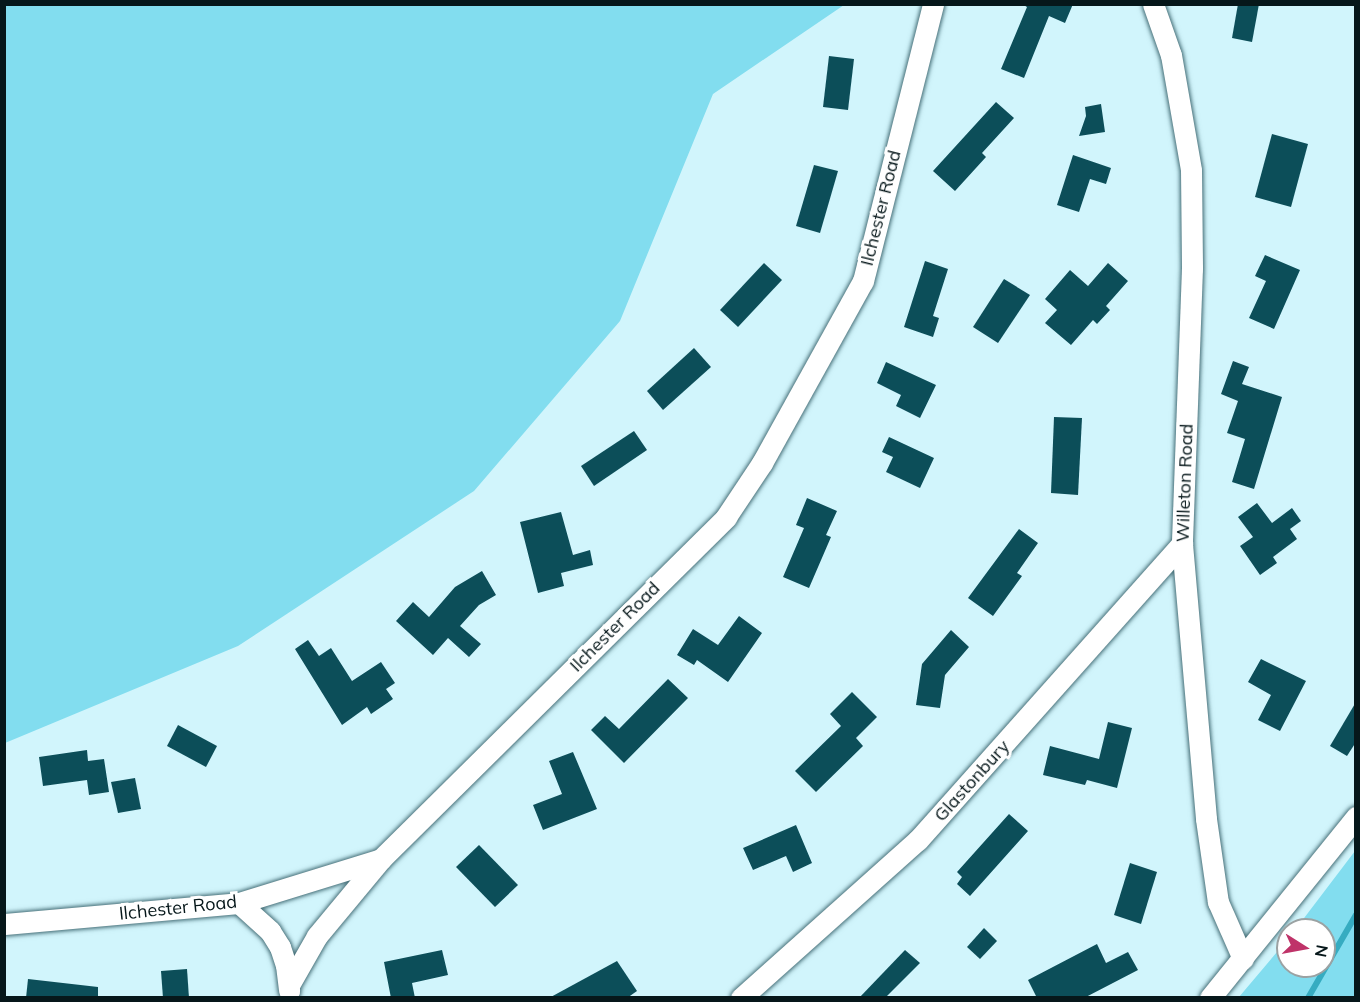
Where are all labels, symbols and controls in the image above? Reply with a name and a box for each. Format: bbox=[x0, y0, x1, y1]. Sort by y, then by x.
street label: Ilchester Road bbox=[856, 148, 906, 268]
street label: Willeton Road bbox=[1172, 423, 1198, 543]
street label: Ilchester Road bbox=[566, 578, 664, 676]
street label: Glastonbury bbox=[930, 736, 1014, 826]
street label: Ilchester Road bbox=[118, 891, 238, 925]
north arrow bbox=[1276, 918, 1336, 978]
text: N bbox=[1311, 943, 1333, 959]

